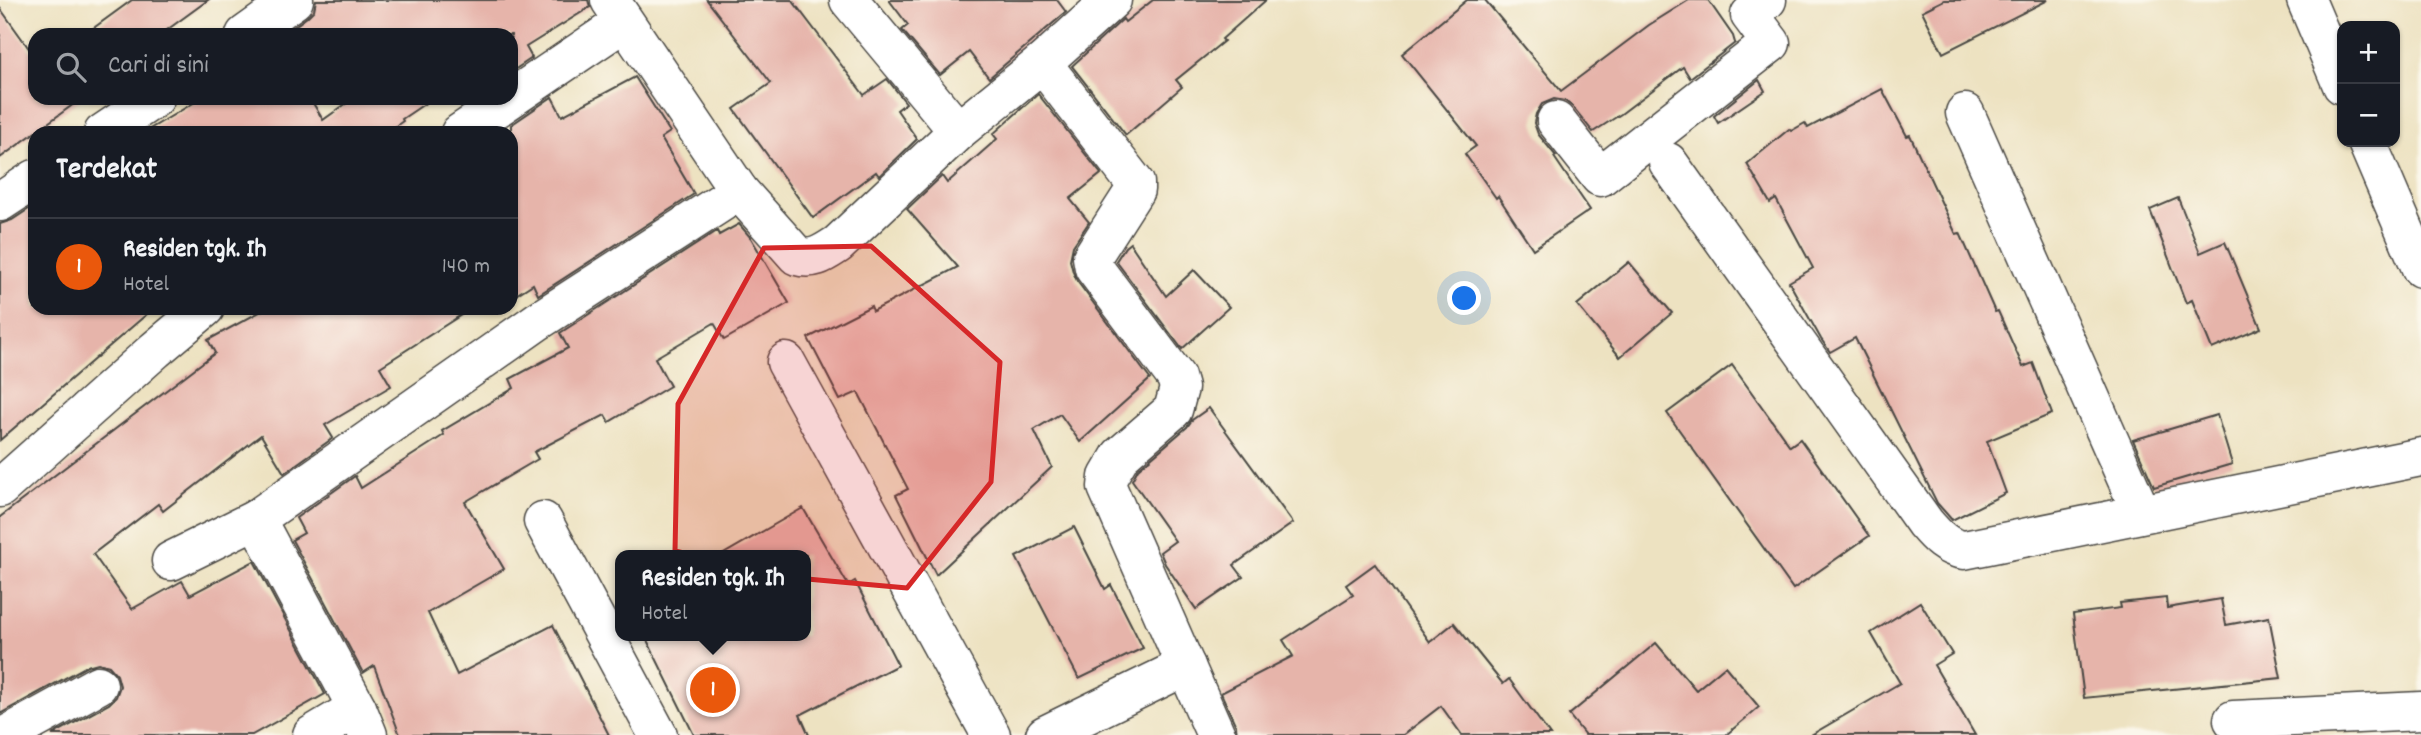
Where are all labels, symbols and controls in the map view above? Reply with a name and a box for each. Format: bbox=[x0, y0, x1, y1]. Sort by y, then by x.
map controls bbox=[2337, 21, 2400, 147]
button: + bbox=[2337, 21, 2400, 84]
search box bbox=[28, 28, 518, 105]
icon: search bbox=[52, 48, 90, 86]
text: Cari di sini bbox=[108, 48, 209, 85]
button: − bbox=[2337, 84, 2400, 147]
text: Terdekat bbox=[56, 150, 157, 193]
text: Residen tgk. Ih bbox=[123, 232, 266, 269]
text: 1 bbox=[76, 251, 82, 284]
text: 140 m bbox=[442, 251, 490, 284]
text: Hotel bbox=[123, 269, 169, 302]
your location bbox=[1447, 281, 1481, 315]
popup bbox=[615, 550, 811, 641]
text: Residen tgk. Ih bbox=[641, 561, 785, 598]
text: Hotel bbox=[641, 598, 687, 631]
pin: 1 bbox=[690, 664, 736, 716]

